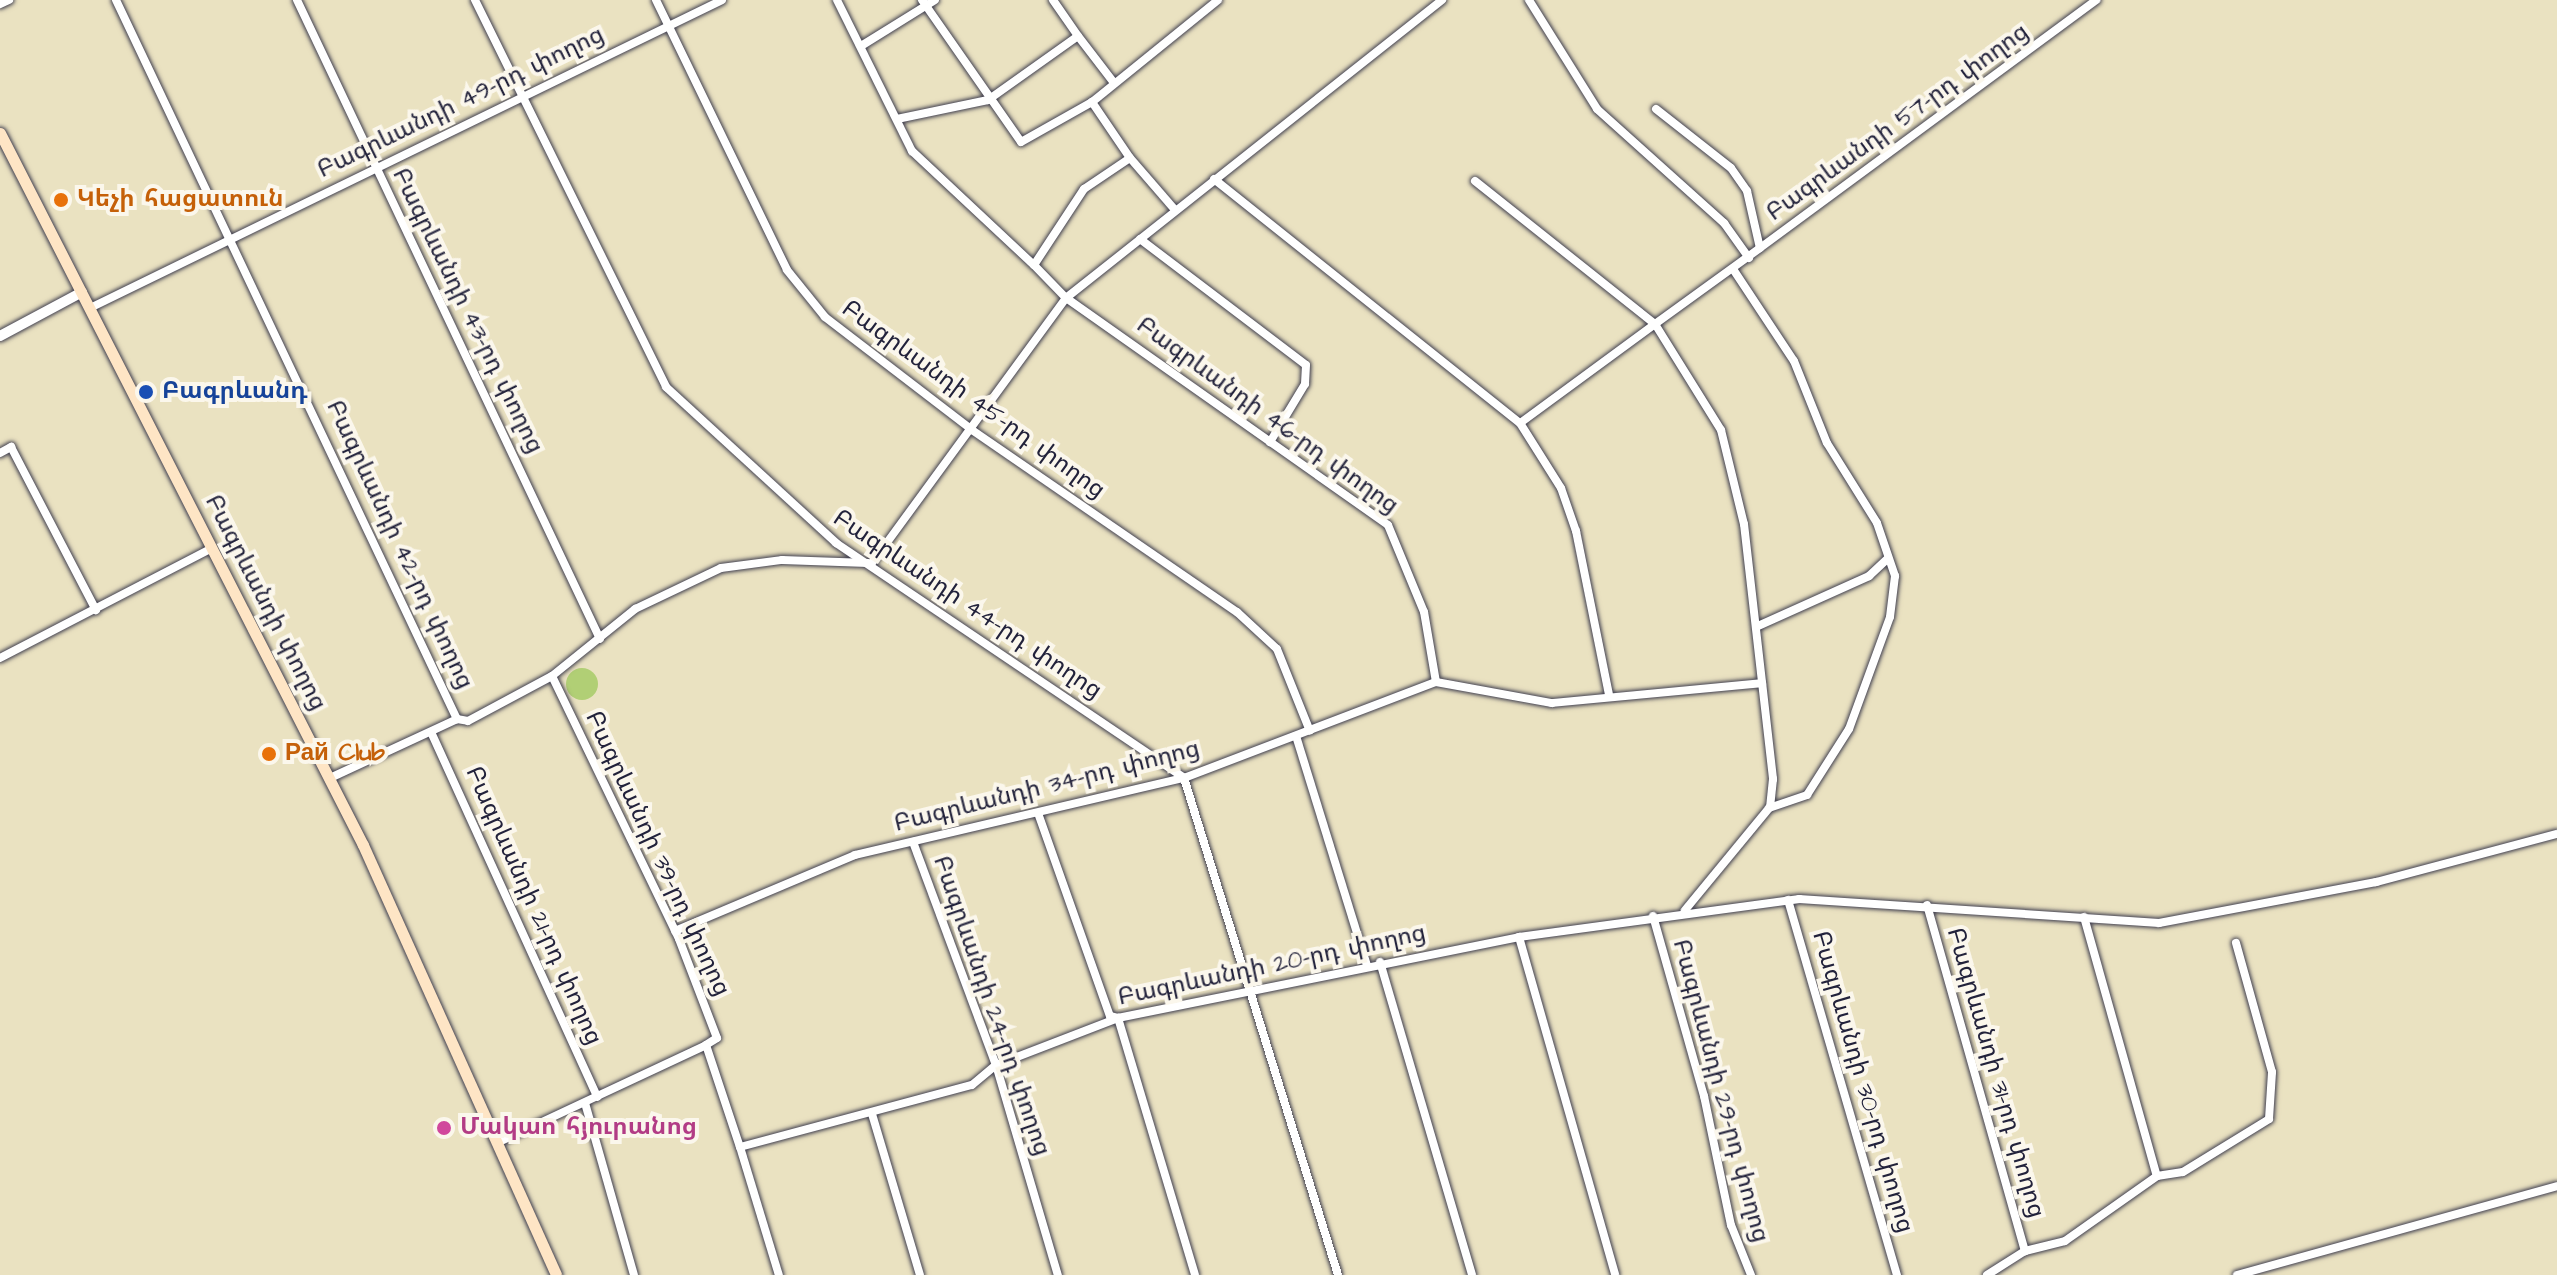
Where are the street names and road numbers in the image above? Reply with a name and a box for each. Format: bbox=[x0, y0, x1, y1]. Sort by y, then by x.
street label: Բագրևանդի 57-րդ փողոց bbox=[1761, 18, 2035, 228]
street label: Բագրևանդի 49-րդ փողոց bbox=[313, 21, 609, 185]
street label: Բագրևանդի 43-րդ փողոց bbox=[385, 164, 549, 458]
street label: Բագրևանդի 45-րդ փողոց bbox=[836, 295, 1110, 505]
street label: Բագրևանդի 46-րդ փողոց bbox=[1130, 311, 1404, 521]
street label: Բագրևանդի 42-րդ փողոց bbox=[319, 396, 479, 694]
street label: Բագրևանդի փողոց bbox=[198, 490, 332, 716]
street label: Բագրևանդի 44-րդ փողոց bbox=[827, 504, 1107, 706]
street label: Բագրևանդի 39-րդ փողոց bbox=[578, 707, 736, 1001]
street label: Բագրևանդի 34-րդ փողոց bbox=[891, 735, 1203, 839]
street label: Բագրևանդի 21-րդ փողոց bbox=[458, 762, 608, 1050]
street label: Բագրևանդի 24-րդ փողոց bbox=[926, 852, 1056, 1160]
street label: Բագրևանդի 20-րդ փողոց bbox=[1115, 919, 1429, 1013]
street label: Բագրևանդի 31-րդ փողոց bbox=[1940, 925, 2050, 1221]
street label: Բագրևանդի 30-րդ փողոց bbox=[1805, 928, 1919, 1236]
street label: Բագրևանդի 29-րդ փողոց bbox=[1666, 936, 1774, 1246]

